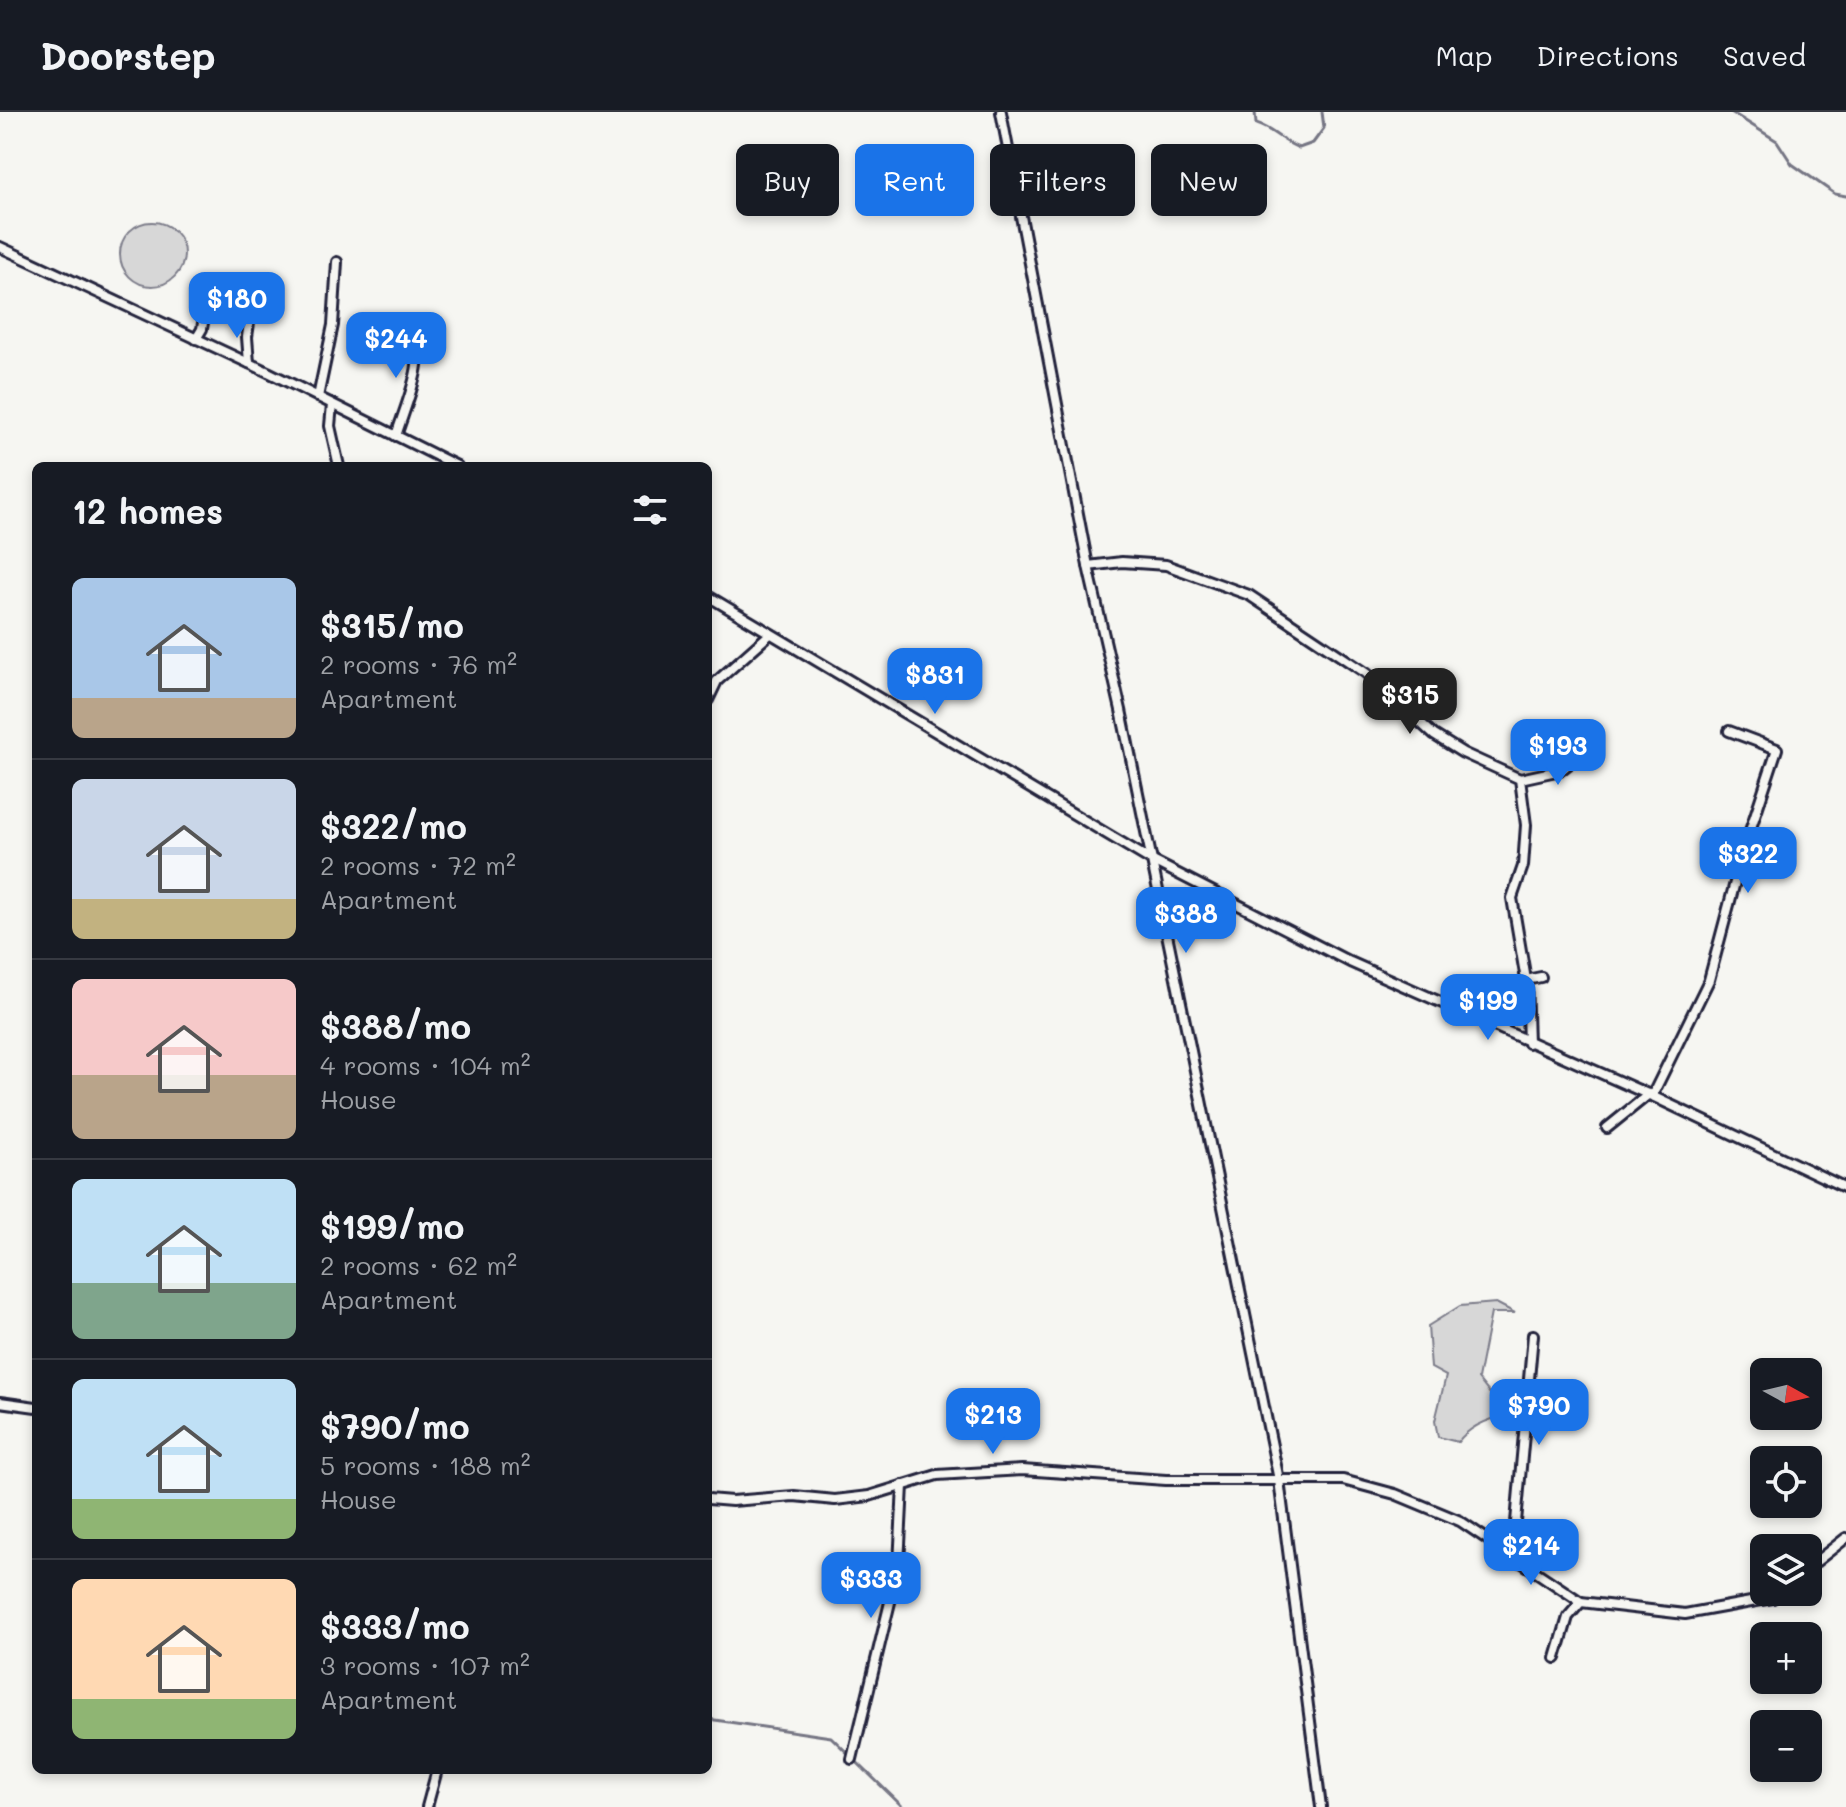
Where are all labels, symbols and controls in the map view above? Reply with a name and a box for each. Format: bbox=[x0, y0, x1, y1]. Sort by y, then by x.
text: Doorstep bbox=[40, 30, 216, 80]
text: Map bbox=[1436, 37, 1493, 73]
text: Directions bbox=[1537, 37, 1679, 73]
text: Saved bbox=[1723, 37, 1806, 73]
chip: Buy bbox=[736, 144, 839, 216]
chip: Rent bbox=[855, 144, 974, 216]
chip: Filters bbox=[990, 144, 1135, 216]
chip: New bbox=[1151, 144, 1267, 216]
pin: $180 bbox=[190, 272, 284, 340]
text: $180 bbox=[207, 281, 267, 315]
pin: $244 bbox=[349, 312, 443, 380]
text: $244 bbox=[364, 321, 428, 355]
text: 12 homes bbox=[72, 488, 223, 533]
icon: filters bbox=[628, 488, 672, 532]
text: $315/mo bbox=[320, 602, 464, 647]
icon: home bbox=[136, 610, 232, 706]
text: 2 rooms · 76 m² bbox=[320, 647, 517, 681]
pin: $831 bbox=[888, 648, 982, 716]
text: $831 bbox=[905, 657, 965, 691]
pin: $315 bbox=[1363, 668, 1457, 736]
text: $315 bbox=[1381, 677, 1439, 711]
text: Apartment bbox=[320, 681, 457, 715]
pin: $193 bbox=[1511, 719, 1605, 787]
text: $193 bbox=[1529, 728, 1587, 762]
text: $322/mo bbox=[320, 803, 467, 848]
icon: home bbox=[136, 811, 232, 907]
pin: $322 bbox=[1701, 827, 1795, 895]
text: $322 bbox=[1718, 836, 1778, 870]
text: 2 rooms · 72 m² bbox=[320, 848, 516, 882]
text: Apartment bbox=[320, 882, 457, 916]
pin: $388 bbox=[1139, 887, 1233, 955]
text: $388 bbox=[1154, 896, 1218, 930]
pin: $199 bbox=[1441, 974, 1535, 1042]
text: $199 bbox=[1459, 983, 1517, 1017]
text: $388/mo bbox=[320, 1003, 471, 1048]
icon: home bbox=[136, 1011, 232, 1107]
text: 4 rooms · 104 m² bbox=[320, 1048, 531, 1082]
text: House bbox=[320, 1082, 397, 1116]
text: $199/mo bbox=[320, 1203, 464, 1248]
icon: home bbox=[136, 1211, 232, 1307]
text: 2 rooms · 62 m² bbox=[320, 1248, 517, 1282]
text: Apartment bbox=[320, 1282, 457, 1316]
north arrow bbox=[1750, 1358, 1822, 1430]
map controls bbox=[1750, 1358, 1822, 1782]
pin: $790 bbox=[1492, 1379, 1586, 1447]
pin: $213 bbox=[946, 1388, 1040, 1456]
text: $790 bbox=[1508, 1388, 1570, 1422]
text: $213 bbox=[964, 1397, 1022, 1431]
text: $790/mo bbox=[320, 1403, 470, 1448]
icon: home bbox=[136, 1411, 232, 1507]
button: locate bbox=[1750, 1446, 1822, 1518]
text: 5 rooms · 188 m² bbox=[320, 1448, 531, 1482]
text: House bbox=[320, 1482, 397, 1516]
pin: $214 bbox=[1484, 1519, 1578, 1587]
text: $214 bbox=[1502, 1528, 1560, 1562]
button: layers bbox=[1750, 1534, 1822, 1606]
pin: $333 bbox=[824, 1552, 918, 1620]
text: $333 bbox=[840, 1561, 902, 1595]
text: $333/mo bbox=[320, 1603, 470, 1648]
icon: home bbox=[136, 1611, 232, 1707]
button: + bbox=[1750, 1622, 1822, 1694]
text: 3 rooms · 107 m² bbox=[320, 1648, 530, 1682]
text: Apartment bbox=[320, 1682, 457, 1716]
button: − bbox=[1750, 1710, 1822, 1782]

